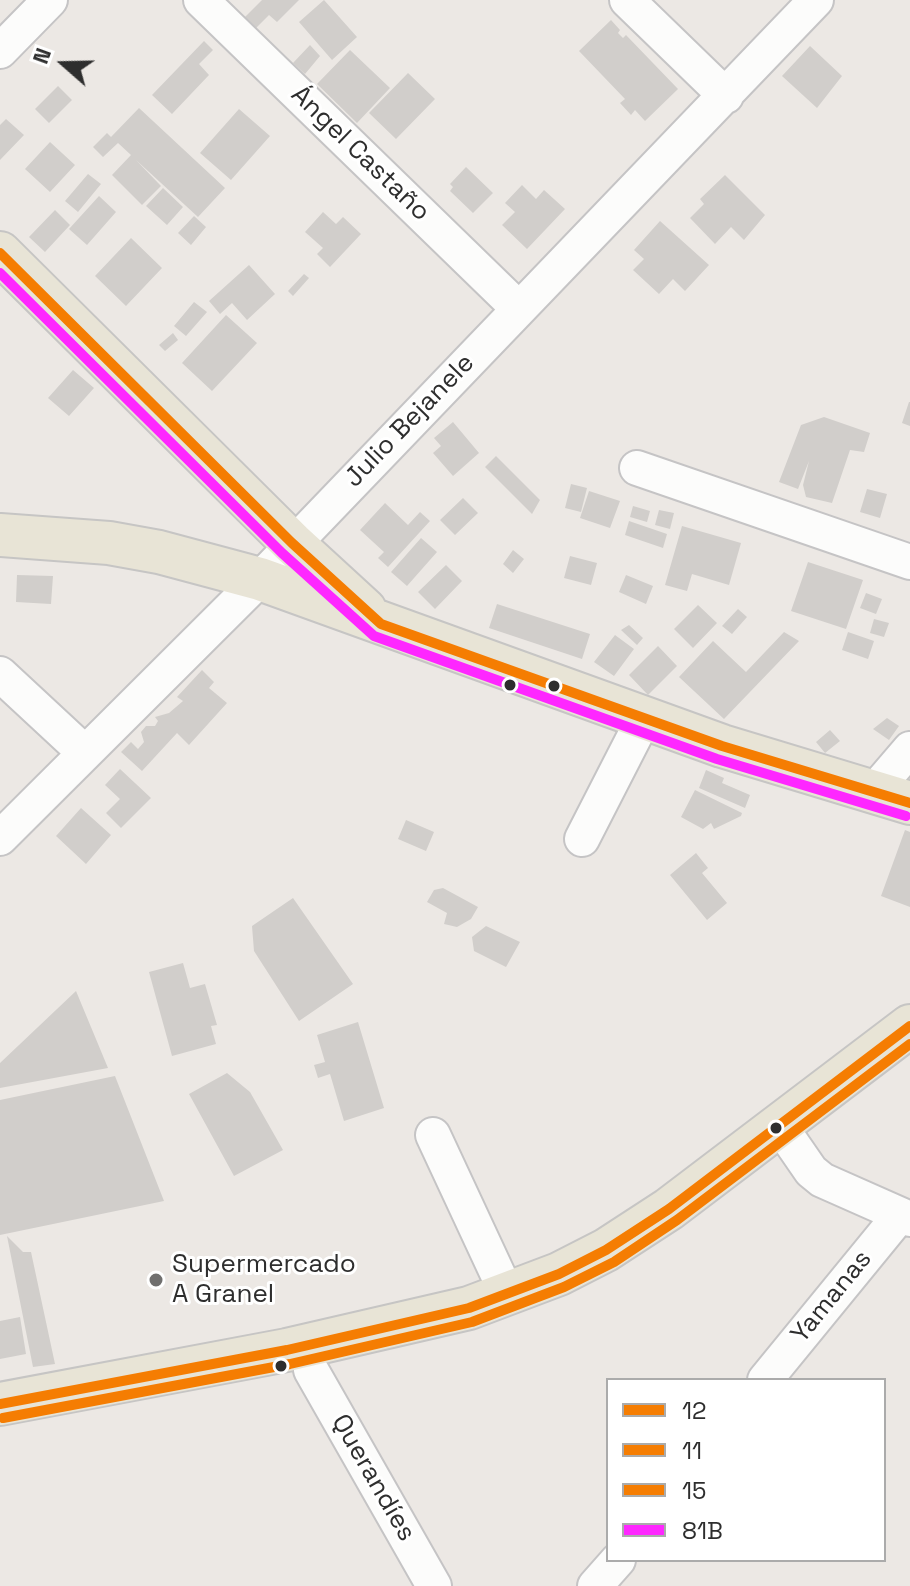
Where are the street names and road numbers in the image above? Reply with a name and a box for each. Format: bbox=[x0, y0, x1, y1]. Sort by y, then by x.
street label: Ángel Castaño bbox=[284, 80, 436, 228]
street label: Julio Bejanele bbox=[339, 348, 481, 494]
street label: Yamanas bbox=[785, 1244, 879, 1350]
street label: Querandíes bbox=[324, 1409, 422, 1547]

